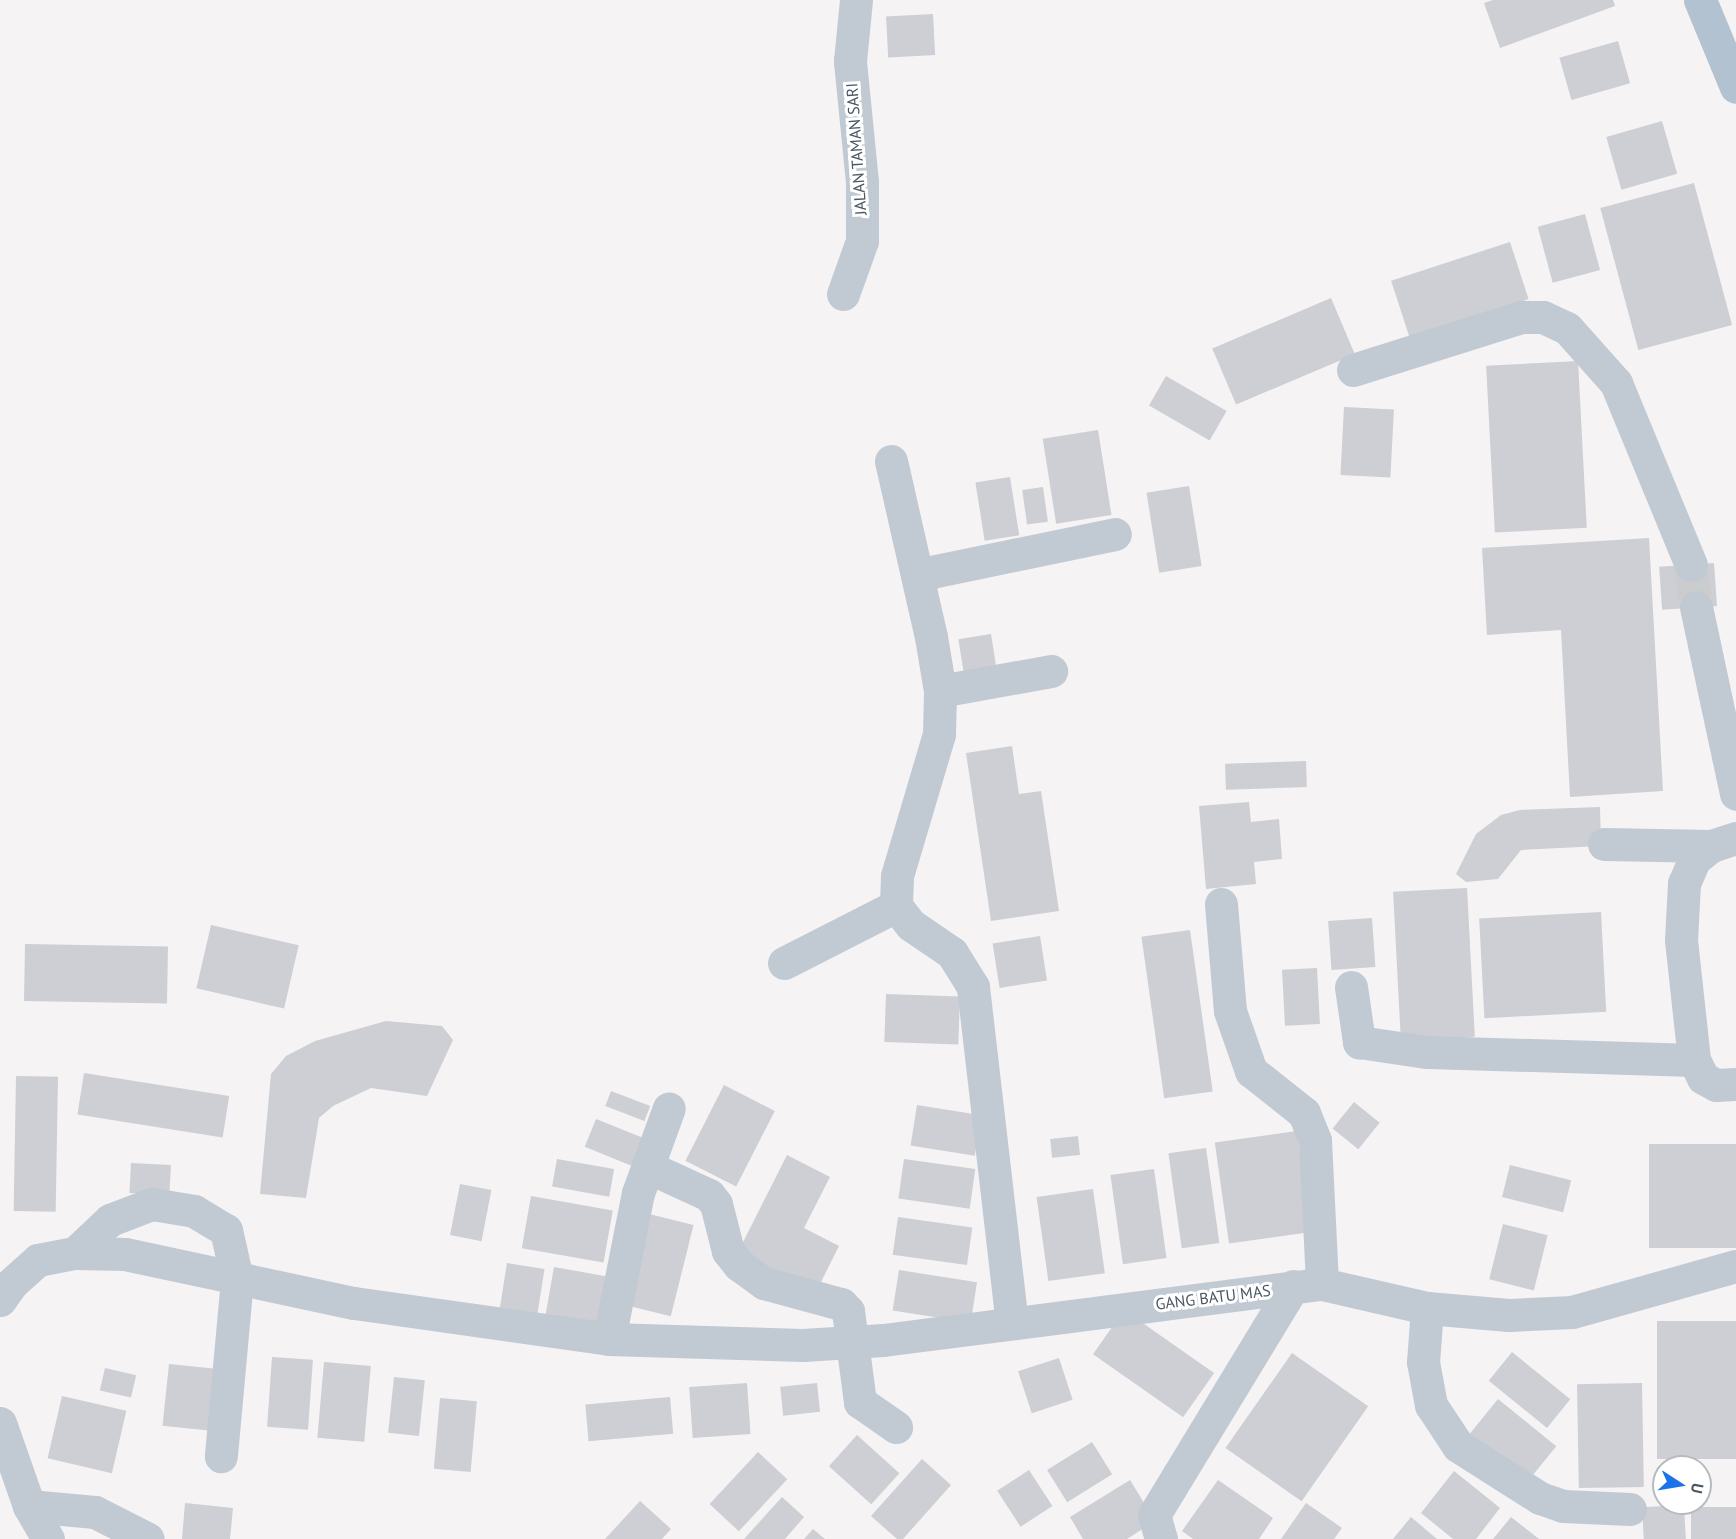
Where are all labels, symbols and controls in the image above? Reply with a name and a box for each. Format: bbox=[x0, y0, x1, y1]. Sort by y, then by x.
street label: JALAN TAMAN SARI bbox=[842, 82, 870, 216]
street label: GANG BATU MAS bbox=[1154, 1280, 1272, 1314]
north arrow bbox=[1652, 1455, 1712, 1515]
text: U bbox=[1687, 1481, 1708, 1495]

